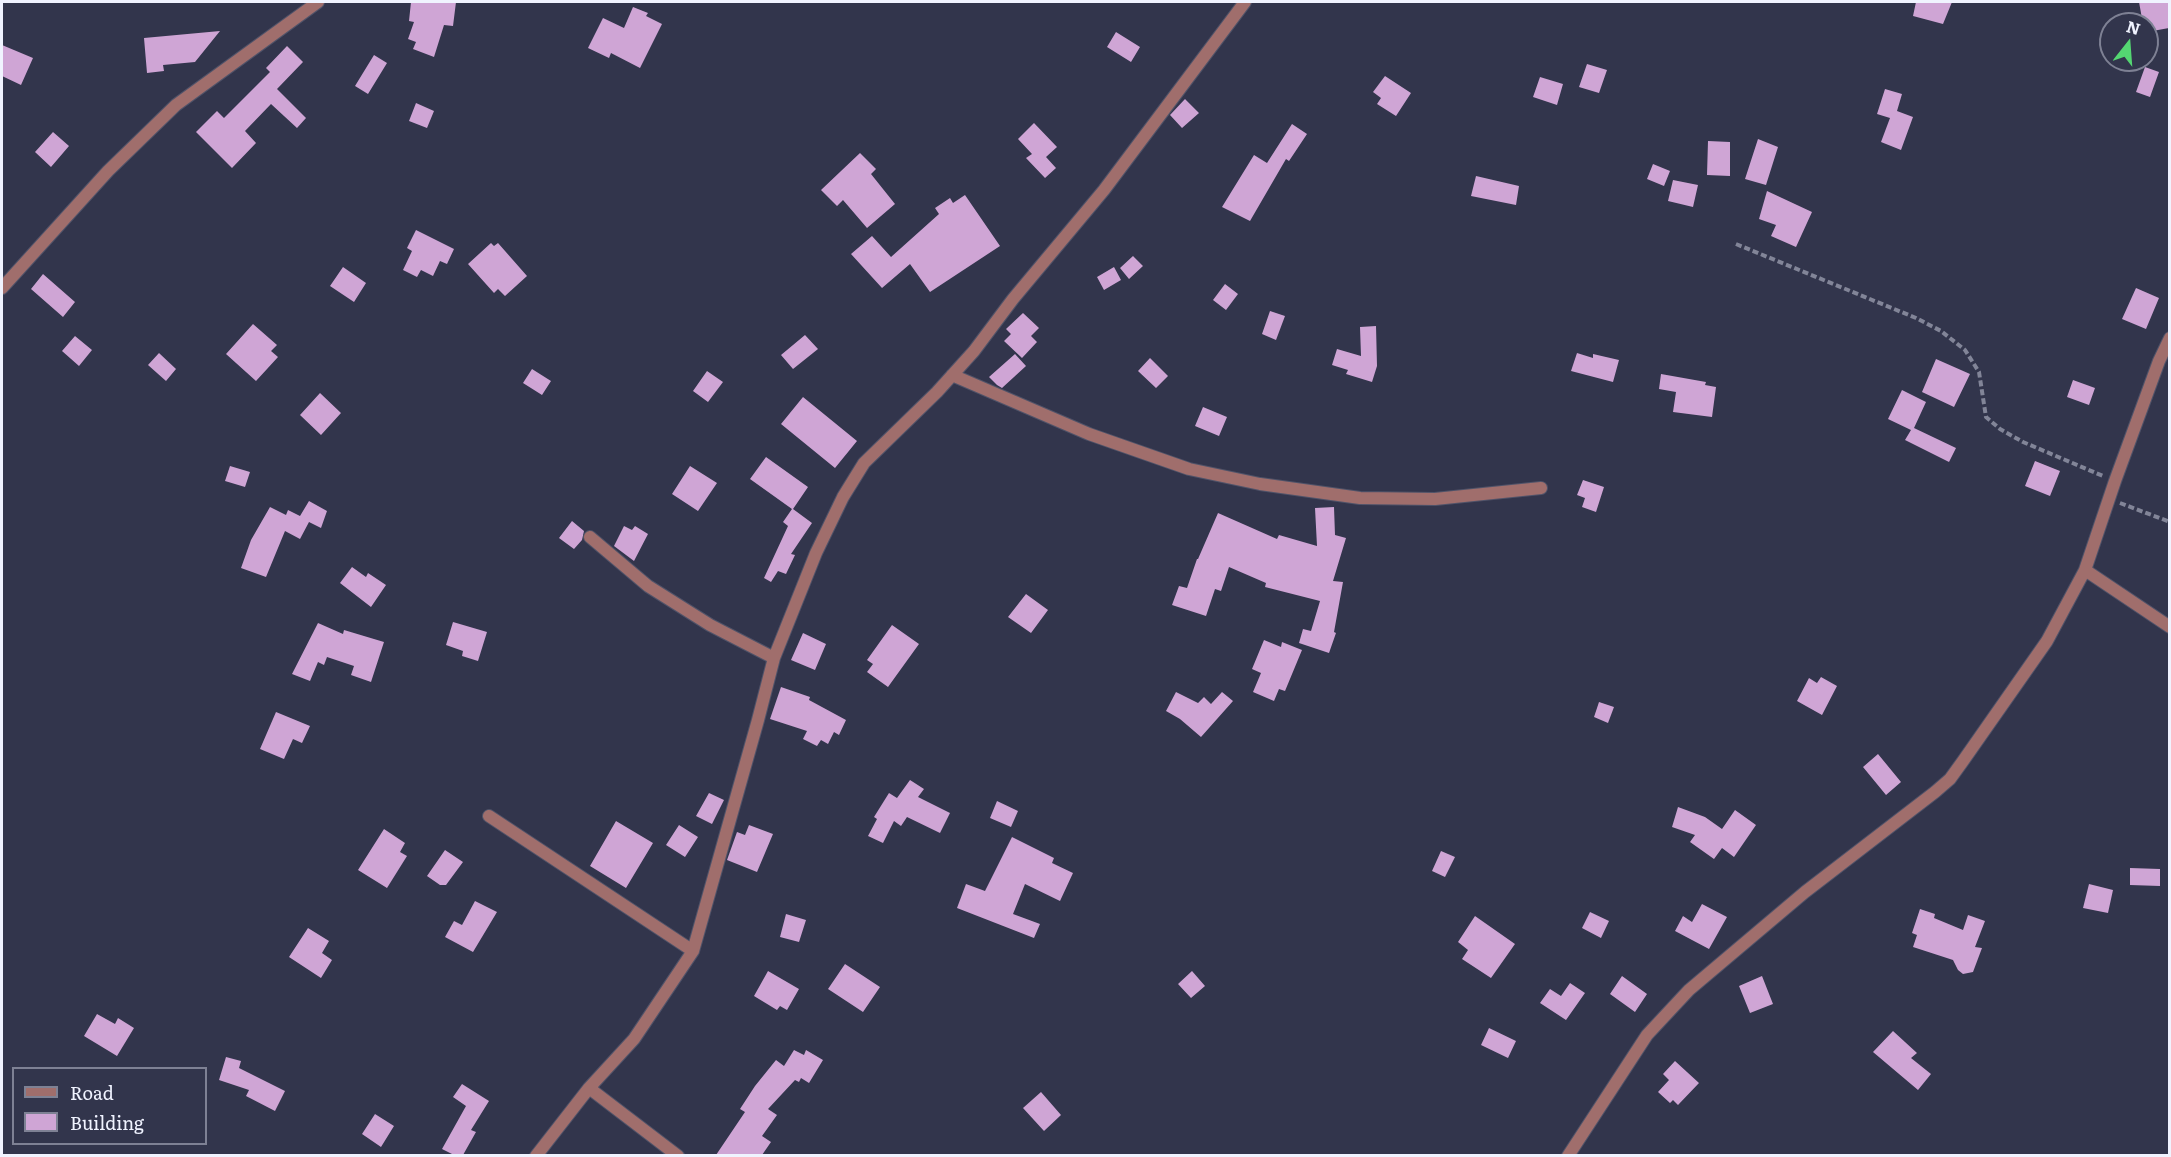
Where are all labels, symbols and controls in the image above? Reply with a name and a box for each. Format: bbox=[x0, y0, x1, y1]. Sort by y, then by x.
north arrow bbox=[2099, 12, 2159, 72]
text: N bbox=[2124, 13, 2144, 40]
legend bbox=[12, 1067, 207, 1145]
text: Road bbox=[70, 1079, 114, 1106]
text: Building bbox=[70, 1109, 144, 1136]

